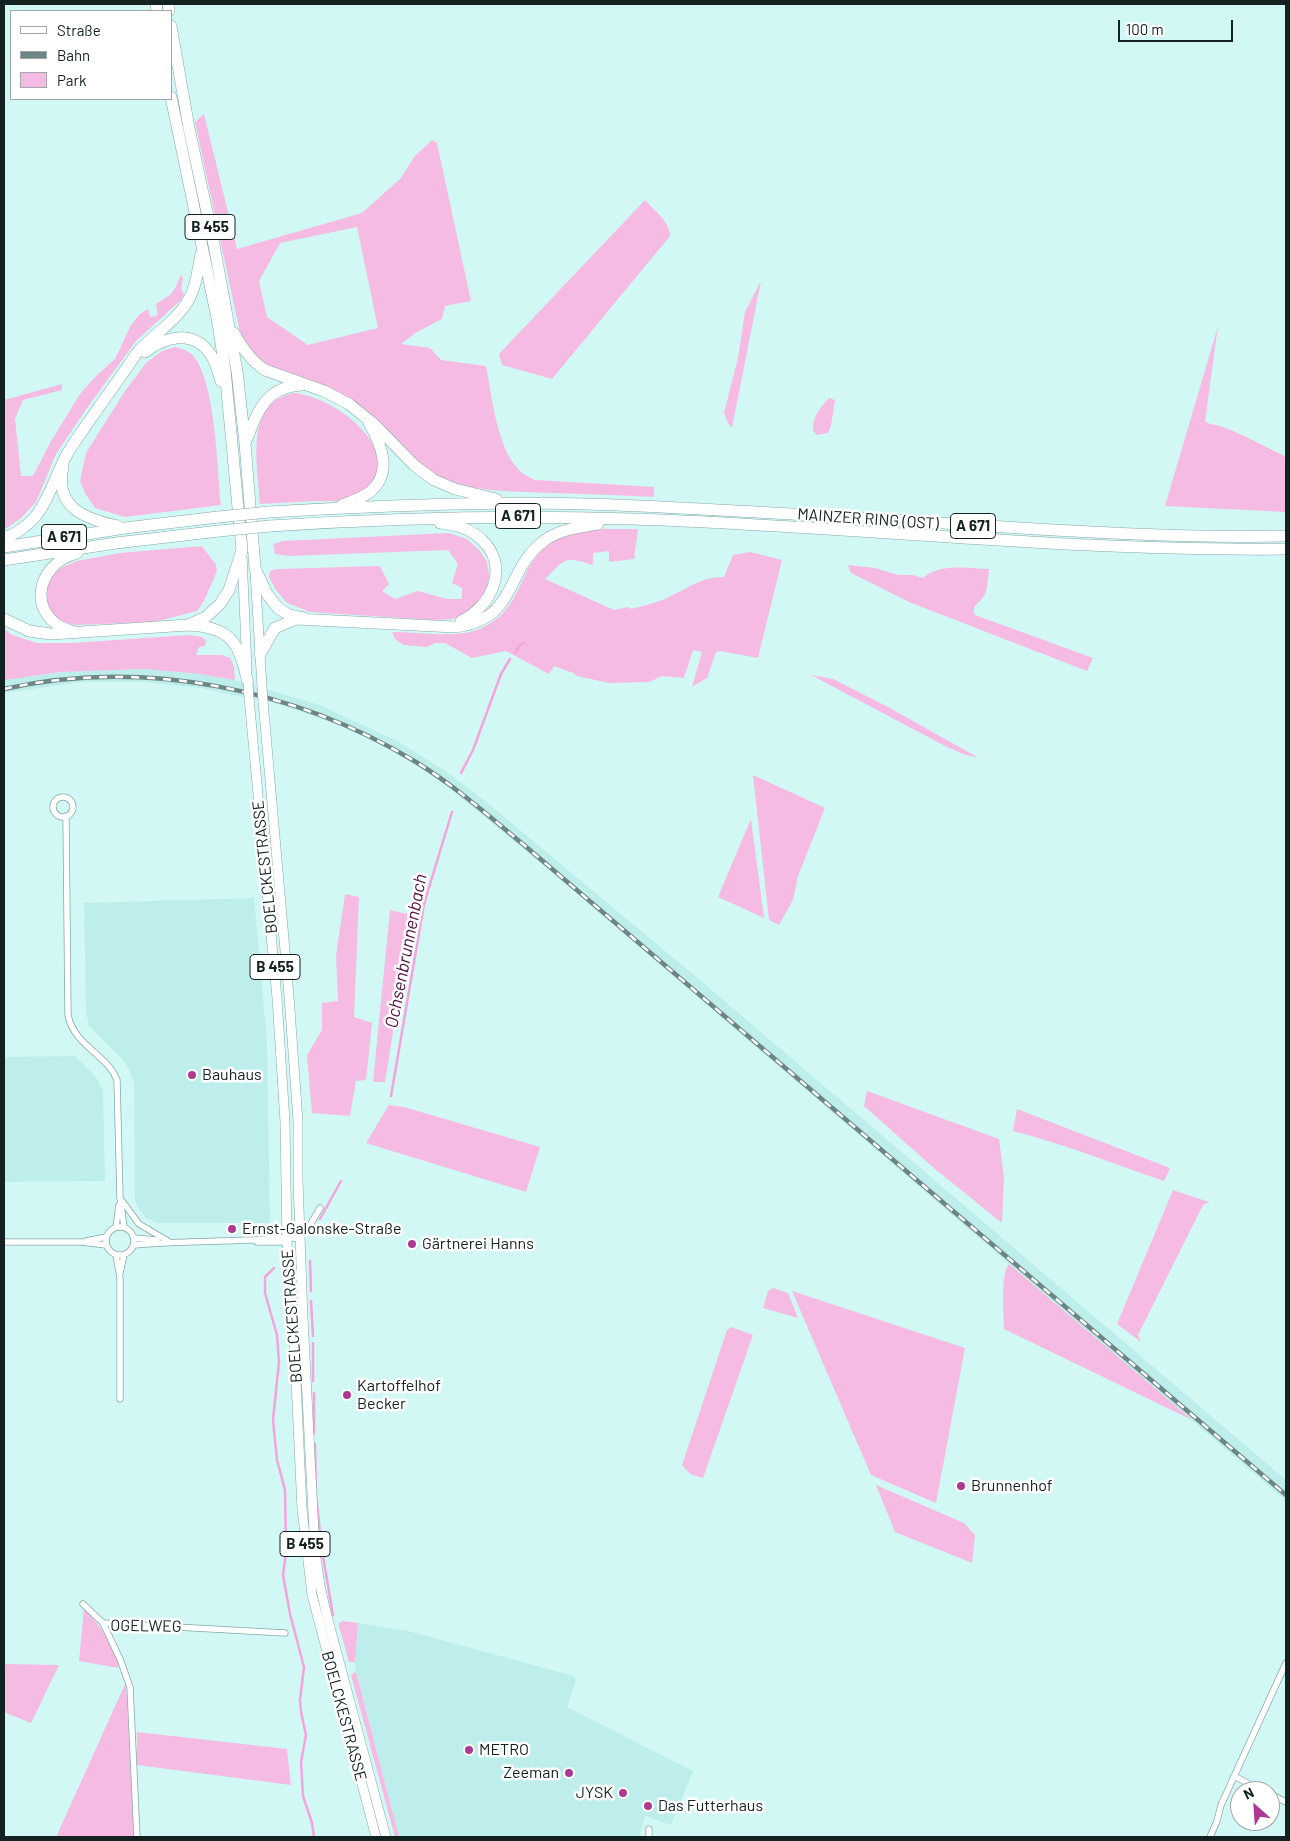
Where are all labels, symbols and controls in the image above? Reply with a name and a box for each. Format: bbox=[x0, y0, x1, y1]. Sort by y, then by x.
legend bbox=[10, 10, 172, 100]
scale bar bbox=[1120, 10, 1235, 42]
text: 100 m bbox=[1126, 20, 1164, 38]
text: Straße bbox=[57, 21, 101, 39]
text: Bahn bbox=[57, 46, 90, 64]
text: Park bbox=[57, 71, 86, 89]
road number: B 455 bbox=[185, 214, 235, 240]
road number: A 671 bbox=[496, 504, 540, 528]
street label: MAINZER RING (OST) bbox=[797, 504, 939, 534]
road number: A 671 bbox=[950, 514, 996, 538]
road number: A 671 bbox=[42, 524, 86, 550]
street label: BOELCKESTRASSE bbox=[248, 799, 282, 935]
water label: Ochsenbrunnenbach bbox=[380, 872, 432, 1030]
road number: B 455 bbox=[250, 954, 300, 980]
place label: Bauhaus bbox=[202, 1065, 262, 1085]
marker: Bauhaus bbox=[186, 1069, 198, 1081]
place label: Ernst-Galonske-Straße bbox=[242, 1219, 401, 1239]
marker: Ernst-Galonske-Straße bbox=[226, 1223, 238, 1235]
place label: Gärtnerei Hanns bbox=[422, 1234, 534, 1254]
marker: Gärtnerei Hanns bbox=[406, 1238, 418, 1250]
street label: BOELCKESTRASSE bbox=[278, 1249, 306, 1383]
place label: Kartoffelhof Becker bbox=[357, 1376, 441, 1414]
marker: Kartoffelhof Becker bbox=[341, 1389, 353, 1401]
place label: Brunnenhof bbox=[971, 1476, 1053, 1496]
marker: Brunnenhof bbox=[955, 1480, 967, 1492]
road number: B 455 bbox=[280, 1532, 330, 1556]
street label: OGELWEG bbox=[110, 1616, 182, 1636]
street label: BOELCKESTRASSE bbox=[317, 1649, 371, 1783]
place label: METRO bbox=[479, 1740, 529, 1760]
marker: METRO bbox=[463, 1744, 475, 1756]
place label: Zeeman bbox=[503, 1763, 559, 1783]
marker: Zeeman bbox=[563, 1767, 575, 1779]
north arrow bbox=[1230, 1781, 1280, 1831]
place label: JYSK bbox=[576, 1783, 613, 1803]
text: N bbox=[1241, 1783, 1257, 1803]
marker: JYSK bbox=[617, 1787, 629, 1799]
place label: Das Futterhaus bbox=[658, 1796, 763, 1816]
marker: Das Futterhaus bbox=[642, 1800, 654, 1812]

